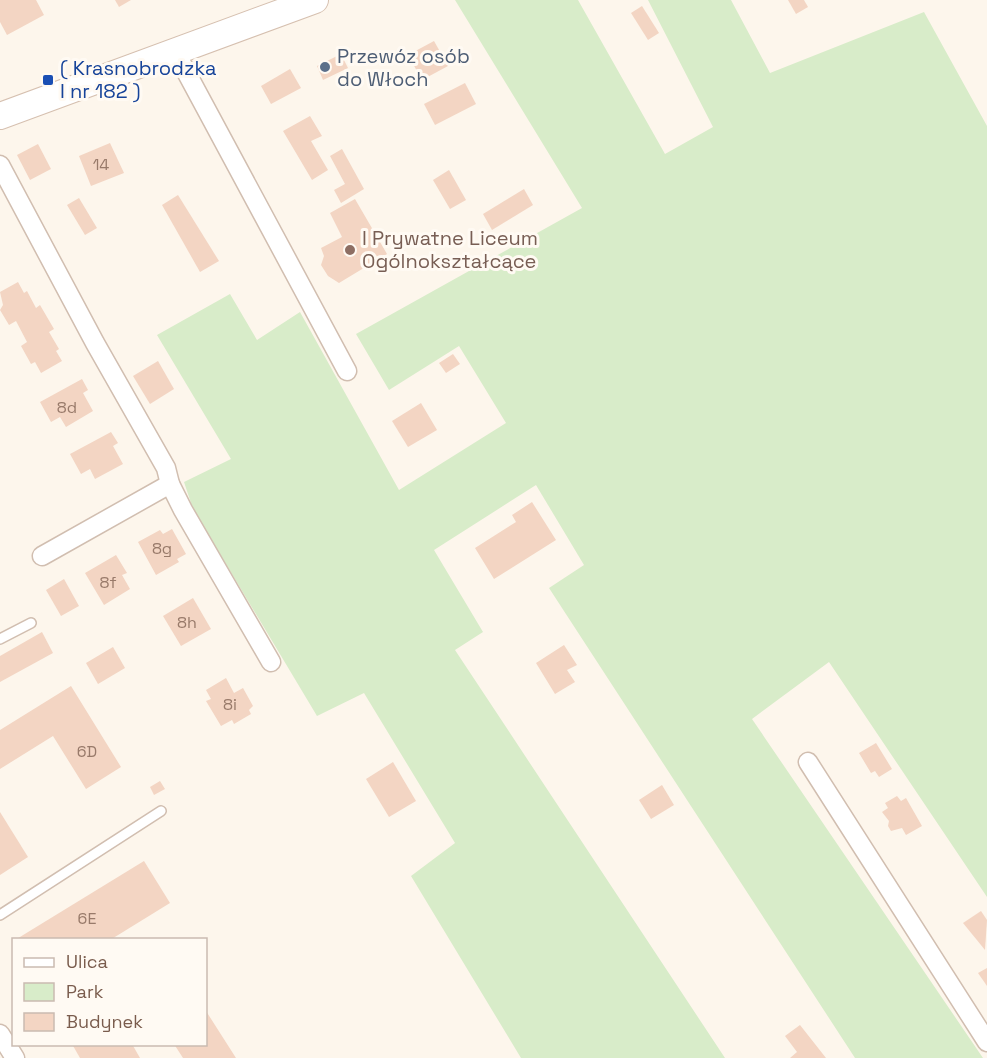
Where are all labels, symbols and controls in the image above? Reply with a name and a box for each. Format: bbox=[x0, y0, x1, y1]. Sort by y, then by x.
place label: Przewóz osób do Włoch bbox=[337, 43, 470, 92]
place label: ( Krasnobrodzka I nr 182 ) bbox=[60, 55, 216, 104]
marker: Przewóz osób do Włoch bbox=[318, 60, 332, 74]
marker: ( Krasnobrodzka I nr 182 ) bbox=[41, 73, 55, 87]
house number: 14 bbox=[93, 154, 109, 175]
place label: I Prywatne Liceum Ogólnokształcące bbox=[362, 225, 538, 274]
marker: I Prywatne Liceum Ogólnokształcące bbox=[343, 243, 357, 257]
house number: 8d bbox=[57, 397, 77, 418]
house number: 8g bbox=[152, 538, 172, 559]
house number: 8f bbox=[99, 572, 117, 593]
house number: 8h bbox=[177, 612, 197, 633]
house number: 8i bbox=[223, 694, 237, 715]
house number: 6D bbox=[77, 741, 97, 762]
house number: 6E bbox=[78, 908, 96, 929]
legend bbox=[12, 938, 207, 1046]
text: Ulica bbox=[66, 950, 108, 973]
text: Park bbox=[66, 980, 104, 1003]
text: Budynek bbox=[66, 1010, 143, 1033]

